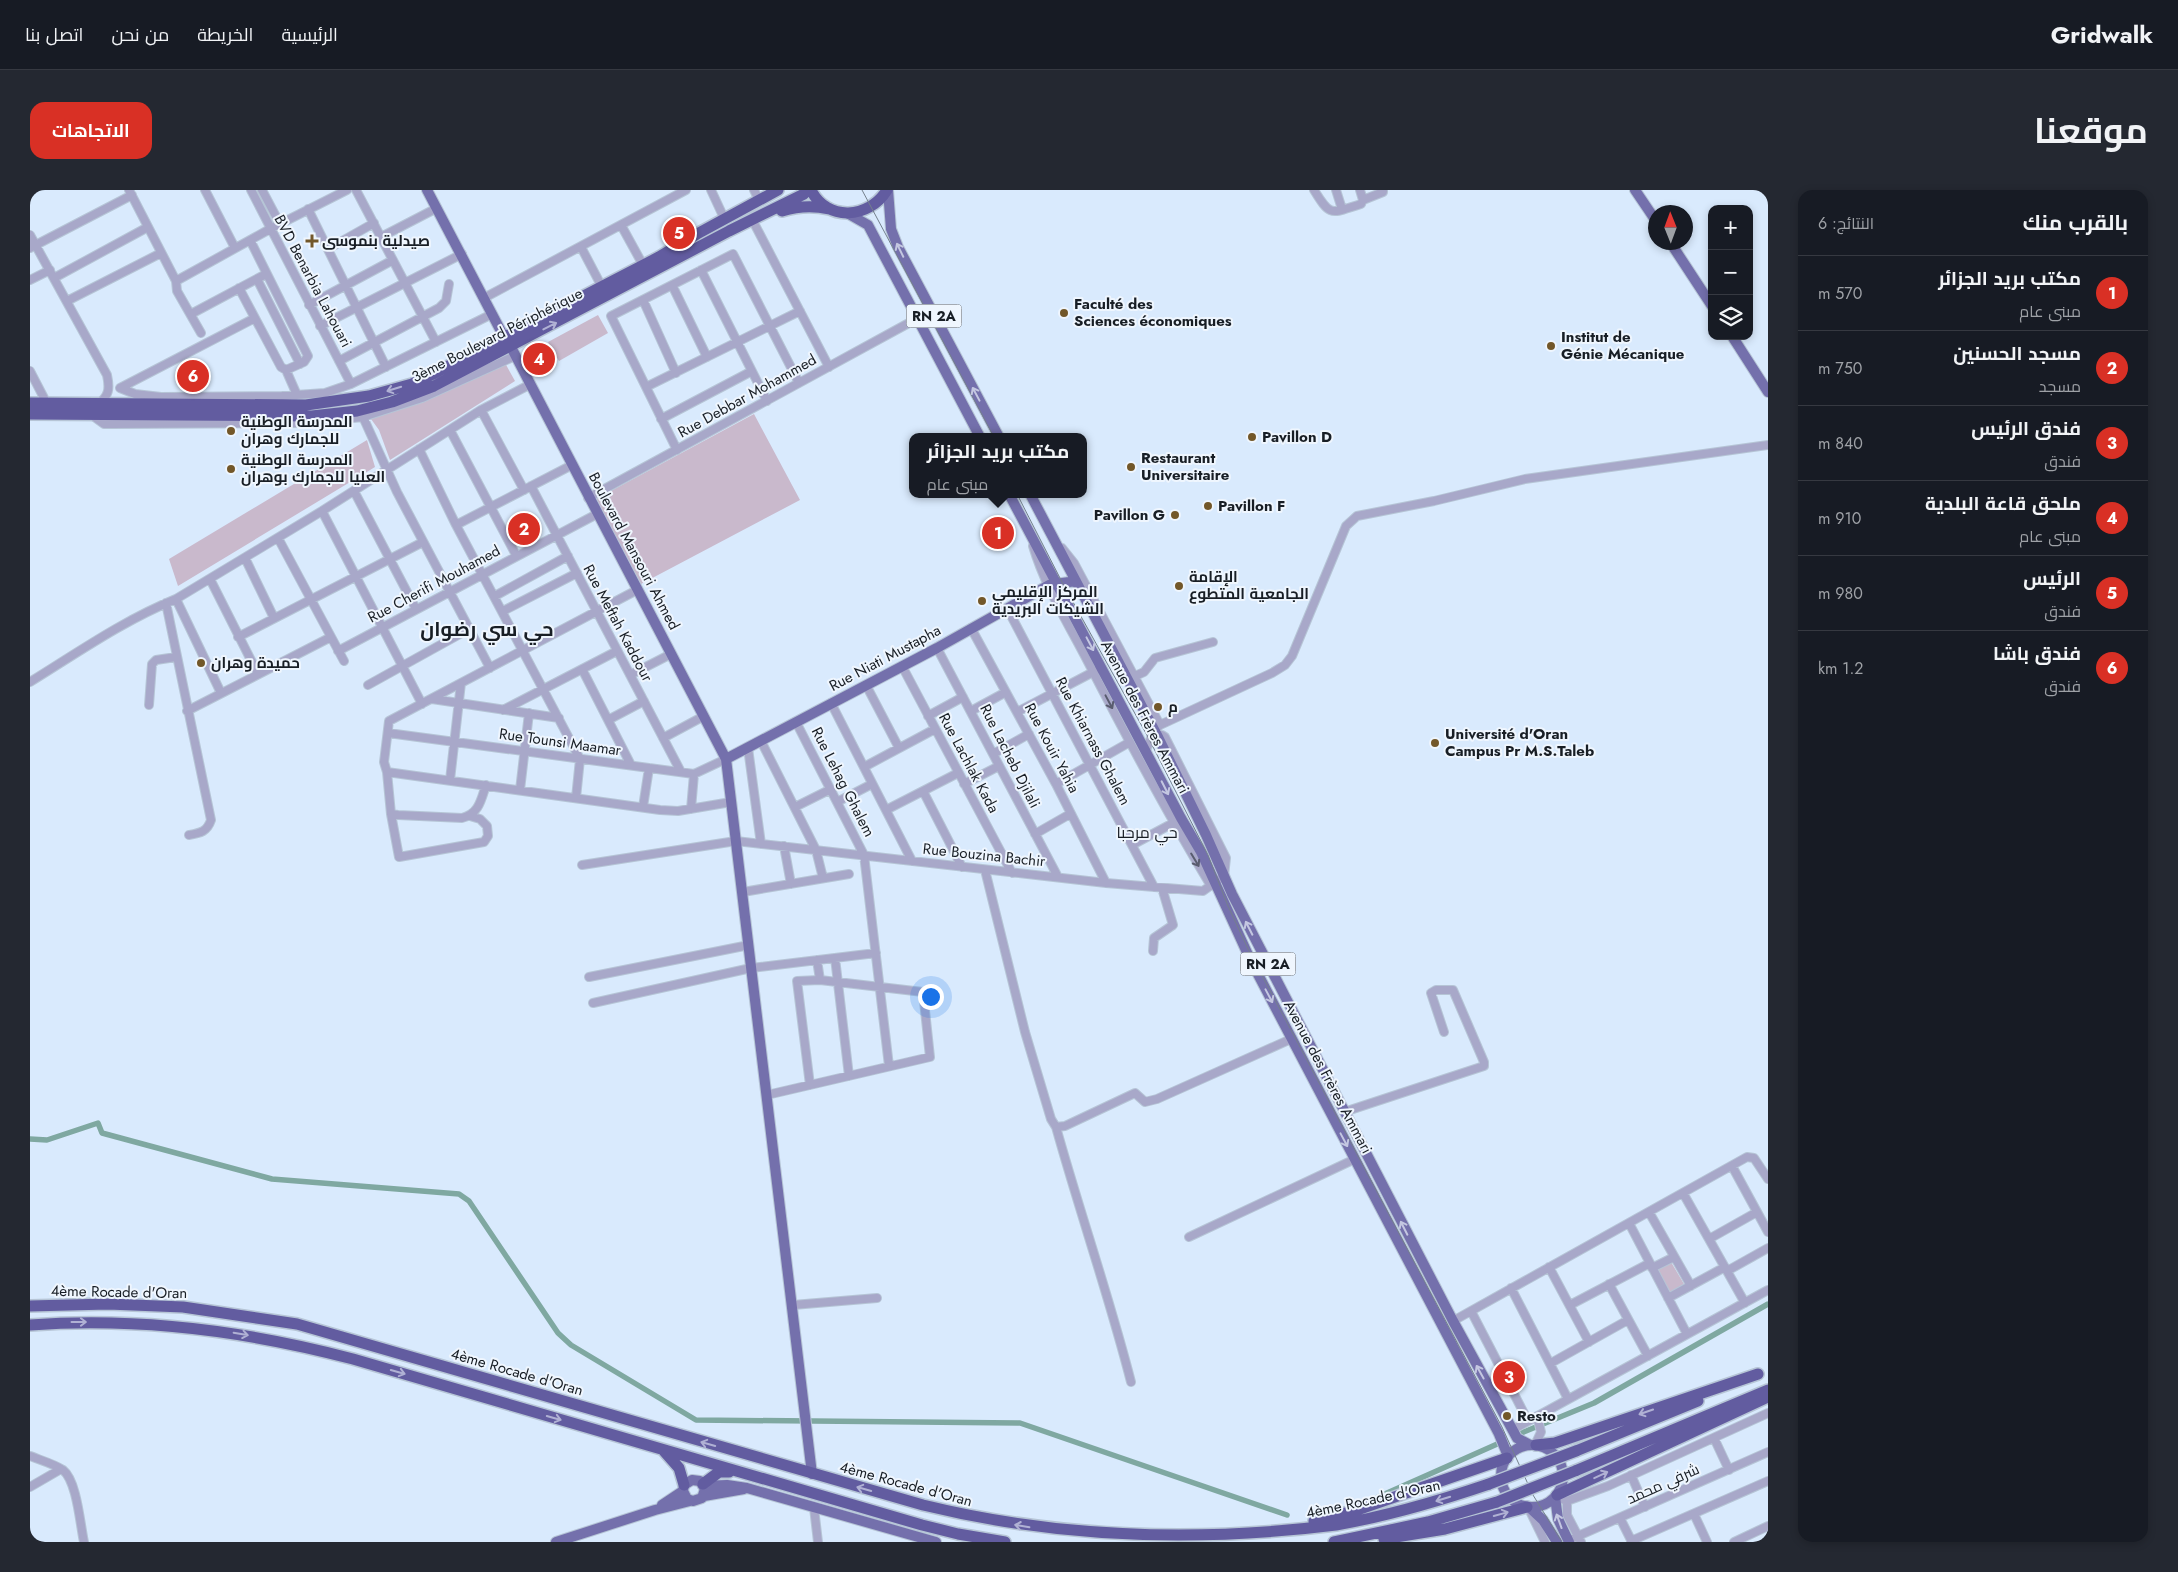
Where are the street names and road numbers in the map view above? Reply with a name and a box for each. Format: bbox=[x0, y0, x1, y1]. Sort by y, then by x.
street label: BVD Benarbia Lahouari bbox=[269, 211, 357, 351]
street label: 3ème Boulevard Périphérique bbox=[408, 282, 586, 388]
road number: RN 2A bbox=[906, 304, 962, 328]
street label: Rue Debbar Mohammed bbox=[674, 349, 820, 443]
street label: Boulevard Mansouri Ahmed bbox=[583, 468, 685, 634]
street label: Rue Cherifi Mouhamed bbox=[364, 540, 504, 628]
street label: Rue Meftah Kaddour bbox=[578, 561, 659, 686]
street label: Rue Niati Mustapha bbox=[825, 619, 945, 697]
street label: Avenue des Frères Ammari bbox=[1095, 636, 1195, 798]
street label: Rue Khiarnass Ghalem bbox=[1050, 673, 1136, 809]
street label: Rue Kouir Yahia bbox=[1019, 699, 1085, 797]
street label: Rue Lacheb Djilali bbox=[974, 700, 1046, 812]
street label: Rue Lachlak Kada bbox=[933, 709, 1005, 817]
street label: Rue Tounsi Maamar bbox=[498, 723, 623, 762]
street label: Rue Lehag Ghalem bbox=[806, 723, 880, 841]
street label: Rue Bouzina Bachir bbox=[922, 838, 1047, 872]
road number: RN 2A bbox=[1240, 952, 1296, 976]
street label: Avenue des Frères Ammari bbox=[1278, 996, 1378, 1158]
street label: 4ème Rocade d'Oran bbox=[51, 1280, 187, 1304]
street label: 4ème Rocade d'Oran bbox=[448, 1343, 586, 1401]
street label: 4ème Rocade d'Oran bbox=[837, 1456, 975, 1512]
street label: شرفي محمد bbox=[1623, 1458, 1703, 1511]
street label: 4ème Rocade d'Oran bbox=[1304, 1474, 1442, 1524]

